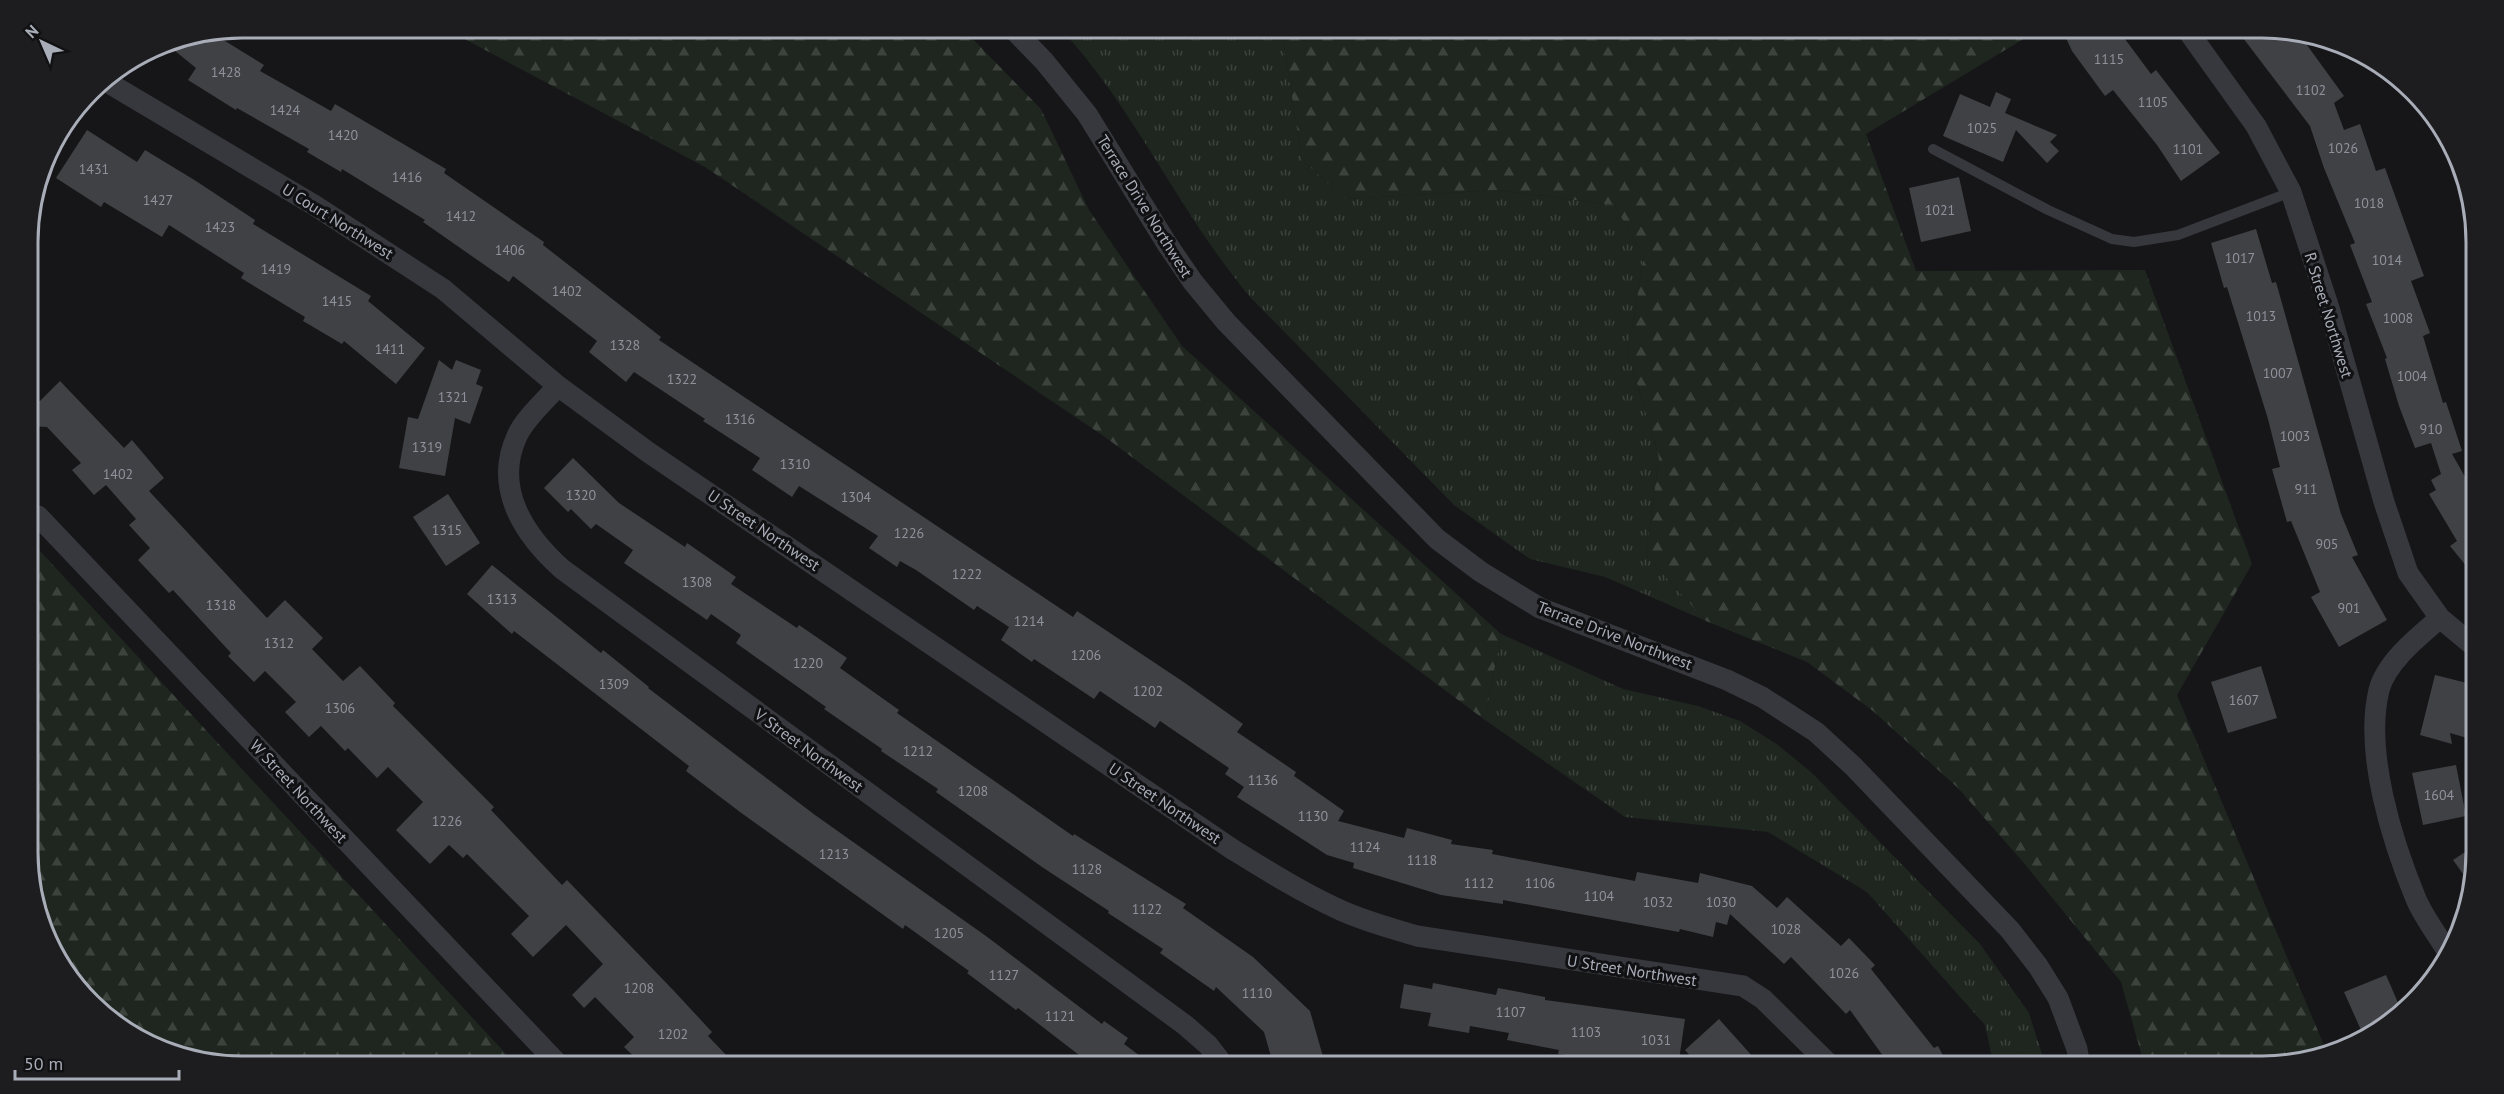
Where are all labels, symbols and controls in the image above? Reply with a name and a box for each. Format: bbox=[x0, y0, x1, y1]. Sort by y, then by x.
north arrow bbox=[12, 12, 72, 72]
text: N bbox=[21, 20, 42, 42]
house number: 1115 bbox=[2094, 50, 2124, 68]
house number: 1428 bbox=[211, 63, 241, 81]
house number: 1102 bbox=[2296, 81, 2326, 99]
house number: 1105 bbox=[2138, 93, 2168, 111]
house number: 1424 bbox=[270, 101, 301, 119]
house number: 1025 bbox=[1967, 119, 1997, 137]
house number: 1420 bbox=[328, 126, 359, 144]
street label: Terrace Drive Northwest bbox=[1093, 131, 1197, 282]
house number: 1026 bbox=[2328, 139, 2358, 157]
house number: 1101 bbox=[2173, 140, 2203, 158]
house number: 1431 bbox=[79, 160, 109, 178]
house number: 1416 bbox=[392, 168, 422, 186]
street label: U Court Northwest bbox=[279, 179, 398, 264]
house number: 1427 bbox=[143, 191, 173, 209]
house number: 1018 bbox=[2354, 194, 2384, 212]
house number: 1021 bbox=[1925, 201, 1955, 219]
house number: 1412 bbox=[446, 207, 476, 225]
house number: 1423 bbox=[205, 218, 235, 236]
house number: 1406 bbox=[495, 241, 525, 259]
house number: 1017 bbox=[2225, 249, 2255, 267]
street label: R Street Northwest bbox=[2300, 250, 2358, 381]
house number: 1014 bbox=[2372, 251, 2403, 269]
house number: 1419 bbox=[261, 260, 291, 278]
house number: 1402 bbox=[552, 282, 582, 300]
house number: 1415 bbox=[322, 292, 352, 310]
house number: 1013 bbox=[2246, 307, 2276, 325]
house number: 1008 bbox=[2383, 309, 2413, 327]
house number: 1328 bbox=[610, 336, 640, 354]
house number: 1411 bbox=[375, 340, 405, 358]
house number: 1007 bbox=[2263, 364, 2293, 382]
house number: 1004 bbox=[2397, 367, 2428, 385]
house number: 1322 bbox=[667, 370, 697, 388]
house number: 1321 bbox=[438, 388, 468, 406]
house number: 1316 bbox=[725, 410, 755, 428]
house number: 910 bbox=[2420, 420, 2443, 438]
house number: 1003 bbox=[2280, 427, 2310, 445]
house number: 1319 bbox=[412, 438, 442, 456]
house number: 1310 bbox=[780, 455, 811, 473]
house number: 1402 bbox=[103, 465, 133, 483]
house number: 911 bbox=[2295, 480, 2317, 498]
street label: U Street Northwest bbox=[704, 485, 824, 575]
house number: 1320 bbox=[566, 486, 597, 504]
house number: 1304 bbox=[841, 488, 872, 506]
house number: 1315 bbox=[432, 521, 462, 539]
house number: 1226 bbox=[894, 524, 924, 542]
house number: 905 bbox=[2316, 535, 2338, 553]
house number: 1222 bbox=[952, 565, 982, 583]
house number: 1308 bbox=[682, 573, 712, 591]
house number: 1313 bbox=[487, 590, 517, 608]
house number: 1318 bbox=[206, 596, 236, 614]
street label: Terrace Drive Northwest bbox=[1535, 596, 1696, 674]
house number: 901 bbox=[2338, 599, 2360, 617]
house number: 1214 bbox=[1014, 612, 1045, 630]
house number: 1312 bbox=[264, 634, 294, 652]
house number: 1206 bbox=[1071, 646, 1101, 664]
house number: 1220 bbox=[793, 654, 824, 672]
house number: 1309 bbox=[599, 675, 629, 693]
house number: 1202 bbox=[1133, 682, 1163, 700]
house number: 1607 bbox=[2229, 691, 2259, 709]
house number: 1306 bbox=[325, 699, 355, 717]
street label: V Street Northwest bbox=[750, 703, 868, 796]
street label: W Street Northwest bbox=[246, 735, 352, 847]
house number: 1212 bbox=[903, 742, 933, 760]
street label: U Street Northwest bbox=[1105, 758, 1225, 848]
house number: 1136 bbox=[1248, 771, 1278, 789]
house number: 1208 bbox=[958, 782, 988, 800]
house number: 1604 bbox=[2424, 786, 2455, 804]
house number: 1130 bbox=[1298, 807, 1329, 825]
house number: 1226 bbox=[432, 812, 462, 830]
house number: 1124 bbox=[1350, 838, 1381, 856]
house number: 1213 bbox=[819, 845, 849, 863]
house number: 1118 bbox=[1407, 851, 1437, 869]
house number: 1128 bbox=[1072, 860, 1102, 878]
house number: 1112 bbox=[1464, 874, 1494, 892]
house number: 1106 bbox=[1525, 874, 1555, 892]
house number: 1104 bbox=[1584, 887, 1615, 905]
house number: 1032 bbox=[1643, 893, 1673, 911]
house number: 1030 bbox=[1706, 893, 1737, 911]
house number: 1122 bbox=[1132, 900, 1162, 918]
house number: 1028 bbox=[1771, 920, 1801, 938]
house number: 1205 bbox=[934, 924, 964, 942]
street label: U Street Northwest bbox=[1566, 950, 1699, 990]
house number: 1026 bbox=[1829, 964, 1859, 982]
house number: 1127 bbox=[989, 966, 1019, 984]
house number: 1208 bbox=[624, 979, 654, 997]
house number: 1110 bbox=[1242, 984, 1273, 1002]
house number: 1107 bbox=[1496, 1003, 1526, 1021]
house number: 1121 bbox=[1045, 1007, 1075, 1025]
house number: 1103 bbox=[1571, 1023, 1601, 1041]
house number: 1202 bbox=[658, 1025, 688, 1043]
house number: 1031 bbox=[1641, 1031, 1671, 1049]
scale bar bbox=[15, 1043, 178, 1081]
text: 50 m bbox=[24, 1052, 63, 1075]

